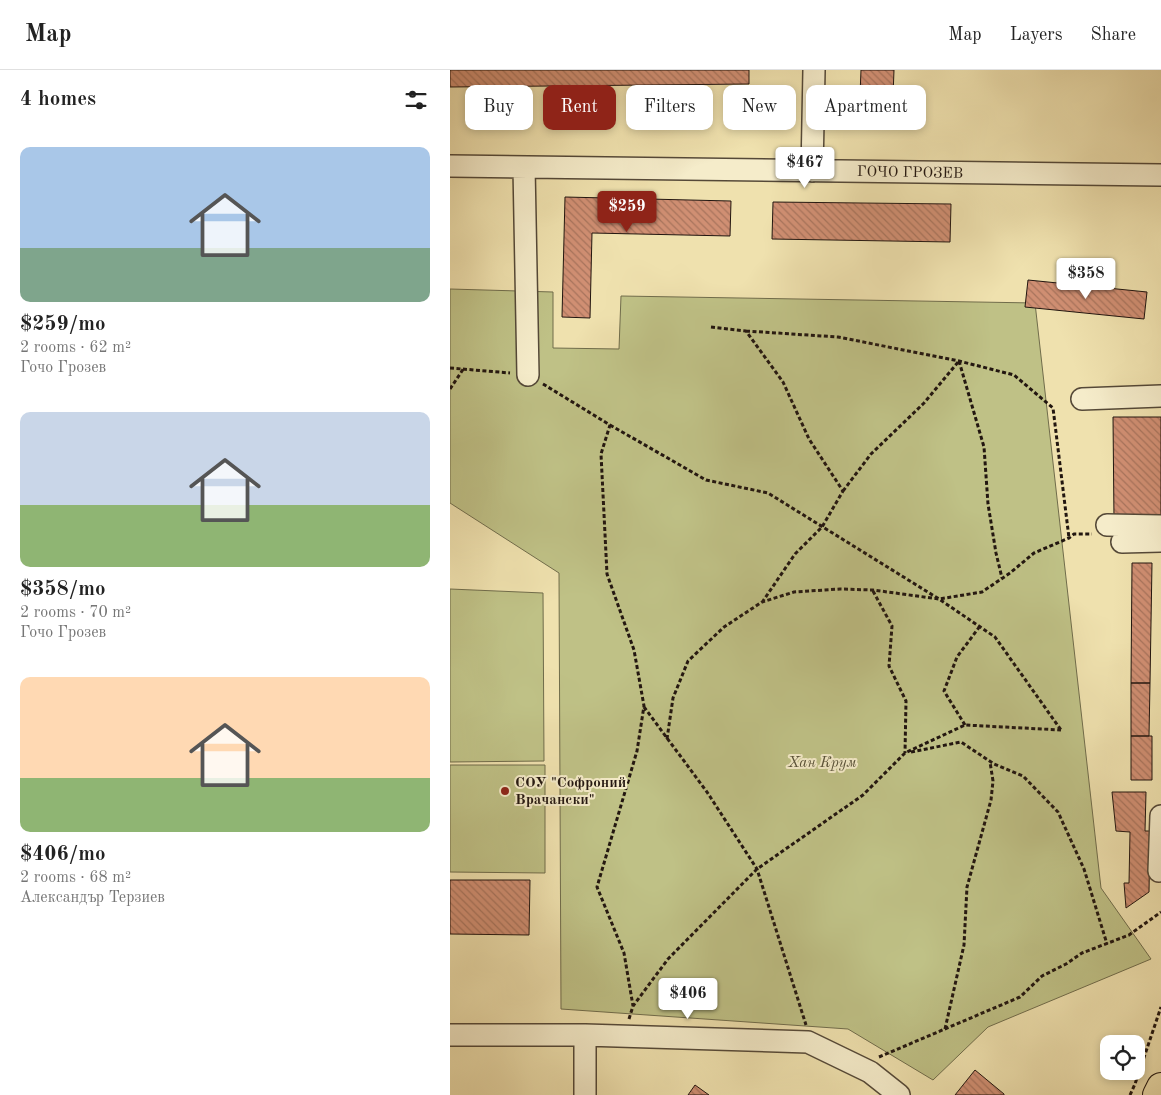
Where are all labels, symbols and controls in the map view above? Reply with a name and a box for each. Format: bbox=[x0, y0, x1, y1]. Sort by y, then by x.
text: Map bbox=[25, 23, 72, 47]
text: Map bbox=[948, 26, 982, 44]
text: Layers bbox=[1010, 26, 1062, 44]
text: Share bbox=[1090, 26, 1136, 44]
chip: Buy bbox=[465, 85, 533, 130]
chip: Rent bbox=[543, 85, 616, 130]
chip: Filters bbox=[626, 85, 713, 130]
chip: New bbox=[723, 85, 796, 130]
chip: Apartment bbox=[806, 85, 926, 130]
icon: filters bbox=[402, 86, 430, 114]
text: 4 homes bbox=[20, 89, 96, 110]
pin: $467 bbox=[775, 146, 835, 189]
text: $467 bbox=[786, 155, 824, 171]
street label: ГОЧО ГРОЗЕВ bbox=[857, 165, 963, 182]
icon: home bbox=[180, 180, 270, 270]
pin: $259 bbox=[597, 190, 657, 233]
text: $259 bbox=[608, 199, 646, 215]
pin: $358 bbox=[1056, 258, 1116, 300]
text: $358 bbox=[1067, 266, 1105, 282]
text: $259/mo bbox=[20, 314, 106, 335]
text: 2 rooms · 62 m² bbox=[20, 340, 131, 356]
text: Гочо Грозев bbox=[20, 360, 106, 376]
icon: home bbox=[180, 445, 270, 535]
text: $358/mo bbox=[20, 579, 106, 600]
text: 2 rooms · 70 m² bbox=[20, 605, 131, 621]
text: Гочо Грозев bbox=[20, 625, 106, 641]
icon: home bbox=[180, 710, 270, 800]
park label: Хан Крум bbox=[787, 756, 857, 771]
place label: СОУ "Софроний Врачански" bbox=[515, 776, 626, 808]
marker: СОУ "Софроний Врачански" bbox=[499, 785, 511, 797]
text: $406/mo bbox=[20, 844, 106, 865]
text: 2 rooms · 68 m² bbox=[20, 870, 131, 886]
text: Александър Терзиев bbox=[20, 890, 165, 906]
pin: $406 bbox=[658, 978, 718, 1020]
text: $406 bbox=[669, 986, 707, 1002]
map controls bbox=[1100, 1035, 1145, 1080]
button: locate bbox=[1100, 1035, 1145, 1080]

